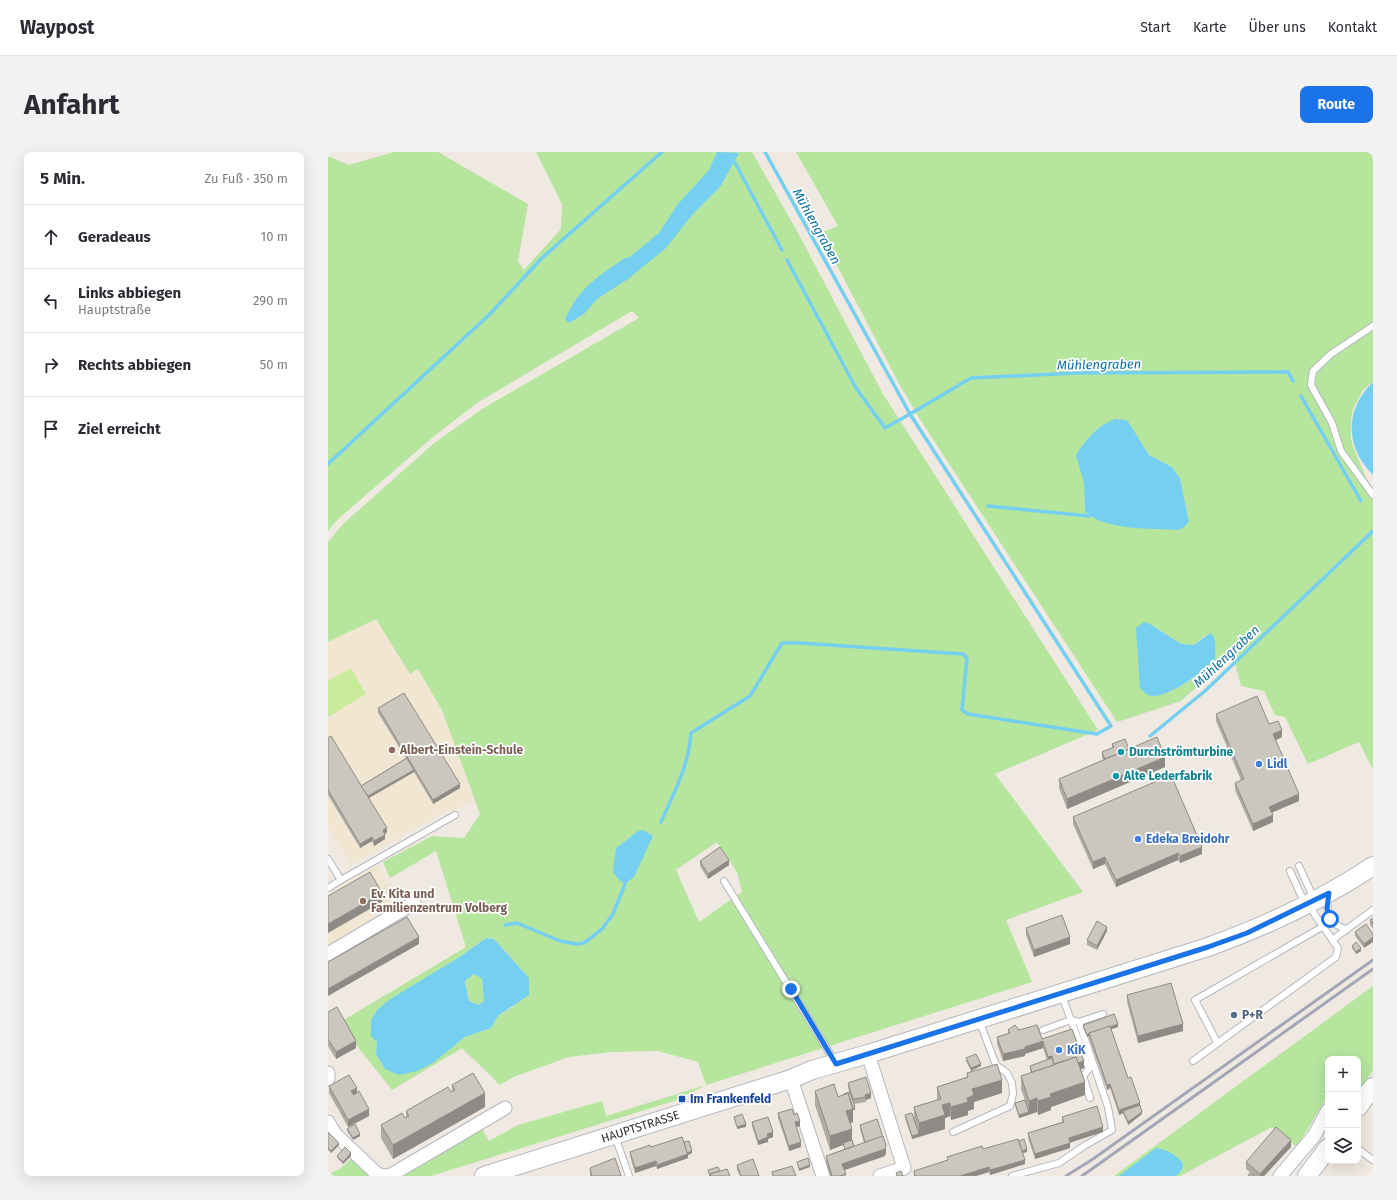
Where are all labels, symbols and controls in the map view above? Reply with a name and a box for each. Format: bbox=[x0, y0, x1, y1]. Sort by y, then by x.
text: Waypost bbox=[20, 16, 94, 39]
text: Start bbox=[1140, 19, 1171, 36]
text: Karte bbox=[1193, 19, 1227, 36]
text: Über uns bbox=[1249, 19, 1306, 36]
text: Kontakt bbox=[1328, 19, 1377, 36]
button: Route bbox=[1300, 86, 1373, 123]
text: Anfahrt bbox=[24, 88, 120, 121]
text: 5 Min. bbox=[40, 168, 85, 189]
text: Zu Fuß · 350 m bbox=[204, 171, 288, 186]
water label: Mühlengraben bbox=[790, 186, 844, 267]
icon: ahead bbox=[40, 226, 62, 248]
text: Geradeaus bbox=[78, 228, 151, 246]
text: 10 m bbox=[261, 229, 288, 244]
text: Links abbiegen bbox=[78, 284, 181, 302]
icon: left bbox=[40, 290, 62, 312]
text: 290 m bbox=[253, 293, 288, 308]
text: Hauptstraße bbox=[78, 302, 151, 317]
icon: right bbox=[40, 354, 62, 376]
text: Rechts abbiegen bbox=[78, 356, 191, 374]
water label: Mühlengraben bbox=[1057, 356, 1141, 373]
text: 50 m bbox=[260, 357, 288, 372]
icon: arrive bbox=[40, 418, 62, 440]
text: Ziel erreicht bbox=[78, 420, 161, 438]
water label: Mühlengraben bbox=[1190, 622, 1262, 691]
place label: Albert-Einstein-Schule bbox=[399, 743, 523, 757]
marker: Albert-Einstein-Schule bbox=[387, 745, 397, 755]
place label: Durchströmturbine bbox=[1129, 745, 1234, 759]
marker: Durchströmturbine bbox=[1116, 747, 1126, 757]
place label: Lidl bbox=[1267, 757, 1288, 771]
marker: Lidl bbox=[1254, 759, 1264, 769]
place label: Alte Lederfabrik bbox=[1123, 769, 1213, 783]
marker: Alte Lederfabrik bbox=[1111, 771, 1121, 781]
place label: Edeka Breidohr bbox=[1146, 832, 1230, 846]
marker: Edeka Breidohr bbox=[1133, 834, 1143, 844]
place label: Ev. Kita und Familienzentrum Volberg bbox=[371, 887, 508, 915]
marker: Ev. Kita und Familienzentrum Volberg bbox=[358, 896, 368, 906]
route start bbox=[1321, 910, 1339, 928]
route end bbox=[782, 980, 800, 998]
place label: P+R bbox=[1242, 1008, 1263, 1022]
marker: P+R bbox=[1229, 1010, 1239, 1020]
place label: KiK bbox=[1067, 1043, 1086, 1057]
marker: KiK bbox=[1054, 1045, 1064, 1055]
map controls bbox=[1325, 1056, 1361, 1164]
button: + bbox=[1325, 1056, 1361, 1092]
place label: Im Frankenfeld bbox=[690, 1092, 771, 1106]
button: − bbox=[1325, 1092, 1361, 1128]
marker: Im Frankenfeld bbox=[677, 1094, 687, 1104]
street label: HAUPTSTRASSE bbox=[599, 1108, 681, 1146]
button: layers bbox=[1325, 1128, 1361, 1164]

